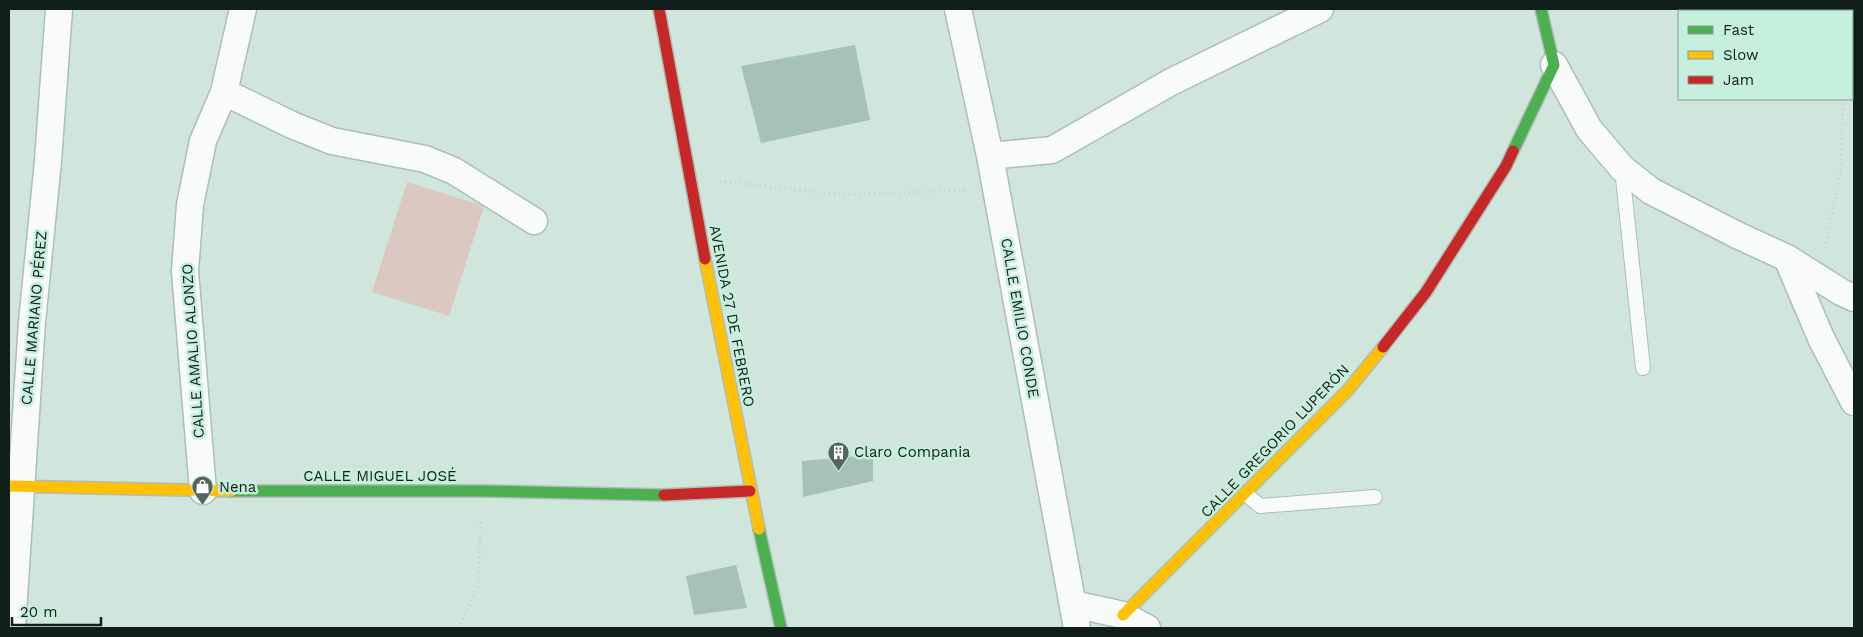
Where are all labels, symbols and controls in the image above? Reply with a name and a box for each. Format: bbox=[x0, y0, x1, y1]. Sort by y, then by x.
legend bbox=[1678, 10, 1853, 100]
text: Fast bbox=[1723, 21, 1755, 39]
text: Slow bbox=[1723, 46, 1759, 64]
text: Jam bbox=[1723, 71, 1754, 89]
street label: AVENIDA 27 DE FEBRERO bbox=[706, 224, 758, 408]
street label: CALLE MARIANO PÉREZ bbox=[17, 230, 51, 406]
street label: CALLE EMILIO CONDE bbox=[997, 237, 1043, 399]
street label: CALLE AMALIO ALONZO bbox=[178, 263, 208, 439]
street label: CALLE GREGORIO LUPERÓN bbox=[1196, 360, 1353, 521]
building icon: Claro Compania bbox=[826, 440, 850, 471]
place label: Claro Compania bbox=[854, 443, 971, 461]
street label: CALLE MIGUEL JOSÉ bbox=[303, 467, 457, 485]
shop icon: Nena bbox=[191, 475, 215, 506]
place label: Nena bbox=[219, 478, 257, 496]
scale bar bbox=[12, 594, 101, 626]
text: 20 m bbox=[20, 603, 58, 621]

